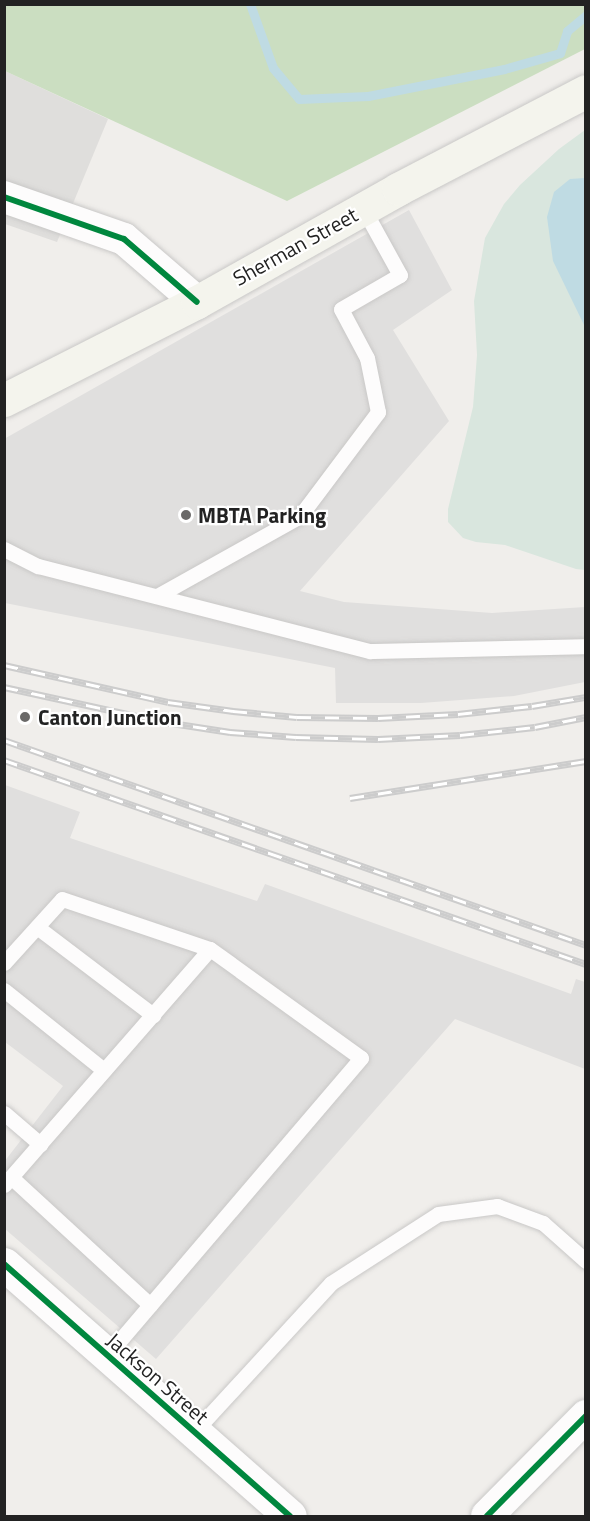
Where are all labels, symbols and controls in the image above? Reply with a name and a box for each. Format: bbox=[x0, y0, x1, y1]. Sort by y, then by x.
street label: Sherman Street bbox=[228, 201, 362, 291]
place label: MBTA Parking bbox=[198, 502, 326, 528]
marker: MBTA Parking bbox=[179, 508, 193, 522]
place label: Canton Junction bbox=[38, 704, 182, 730]
marker: Canton Junction bbox=[16, 708, 34, 726]
street label: Jackson Street bbox=[102, 1327, 214, 1429]

